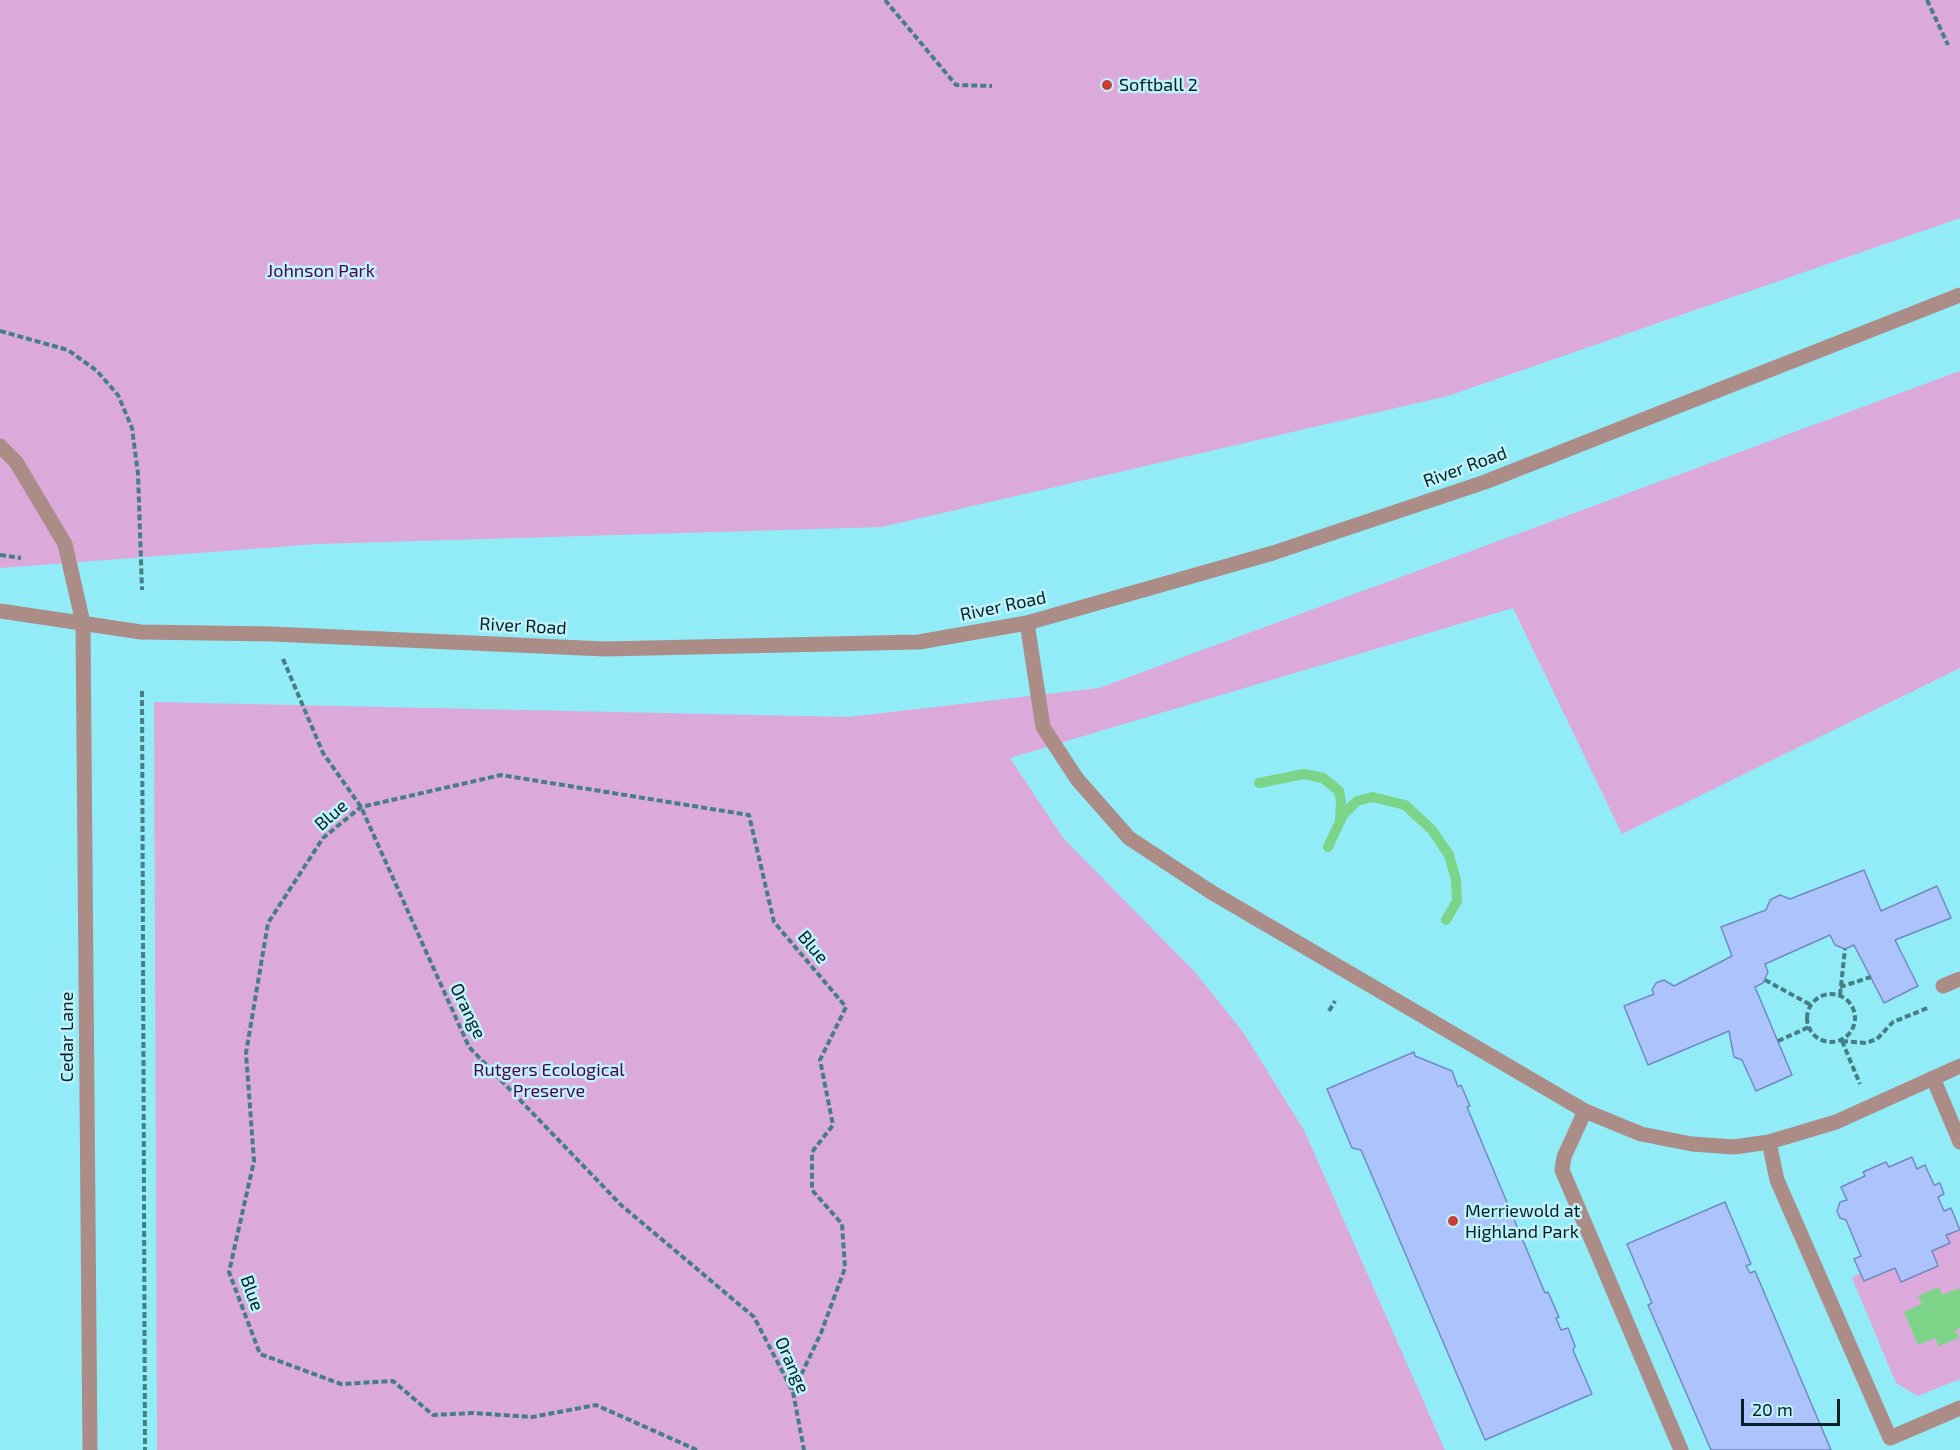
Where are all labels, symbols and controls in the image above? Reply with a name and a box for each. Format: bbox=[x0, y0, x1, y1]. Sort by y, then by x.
place label: Softball 2 bbox=[1119, 74, 1198, 96]
marker: Softball 2 bbox=[1100, 78, 1114, 92]
park label: Johnson Park bbox=[267, 260, 375, 282]
street label: River Road bbox=[1420, 442, 1510, 492]
street label: River Road bbox=[958, 586, 1048, 626]
street label: River Road bbox=[479, 613, 567, 639]
street label: Blue bbox=[310, 795, 352, 835]
street label: Blue bbox=[793, 926, 833, 968]
street label: Orange bbox=[445, 980, 491, 1042]
street label: Cedar Lane bbox=[56, 992, 78, 1082]
park label: Rutgers Ecological Preserve bbox=[473, 1059, 625, 1102]
place label: Merriewold at Highland Park bbox=[1465, 1200, 1580, 1242]
marker: Merriewold at Highland Park bbox=[1446, 1214, 1460, 1228]
street label: Blue bbox=[236, 1272, 268, 1314]
street label: Orange bbox=[770, 1334, 814, 1396]
scale bar bbox=[1744, 1387, 1843, 1425]
text: 20 m bbox=[1752, 1398, 1793, 1420]

